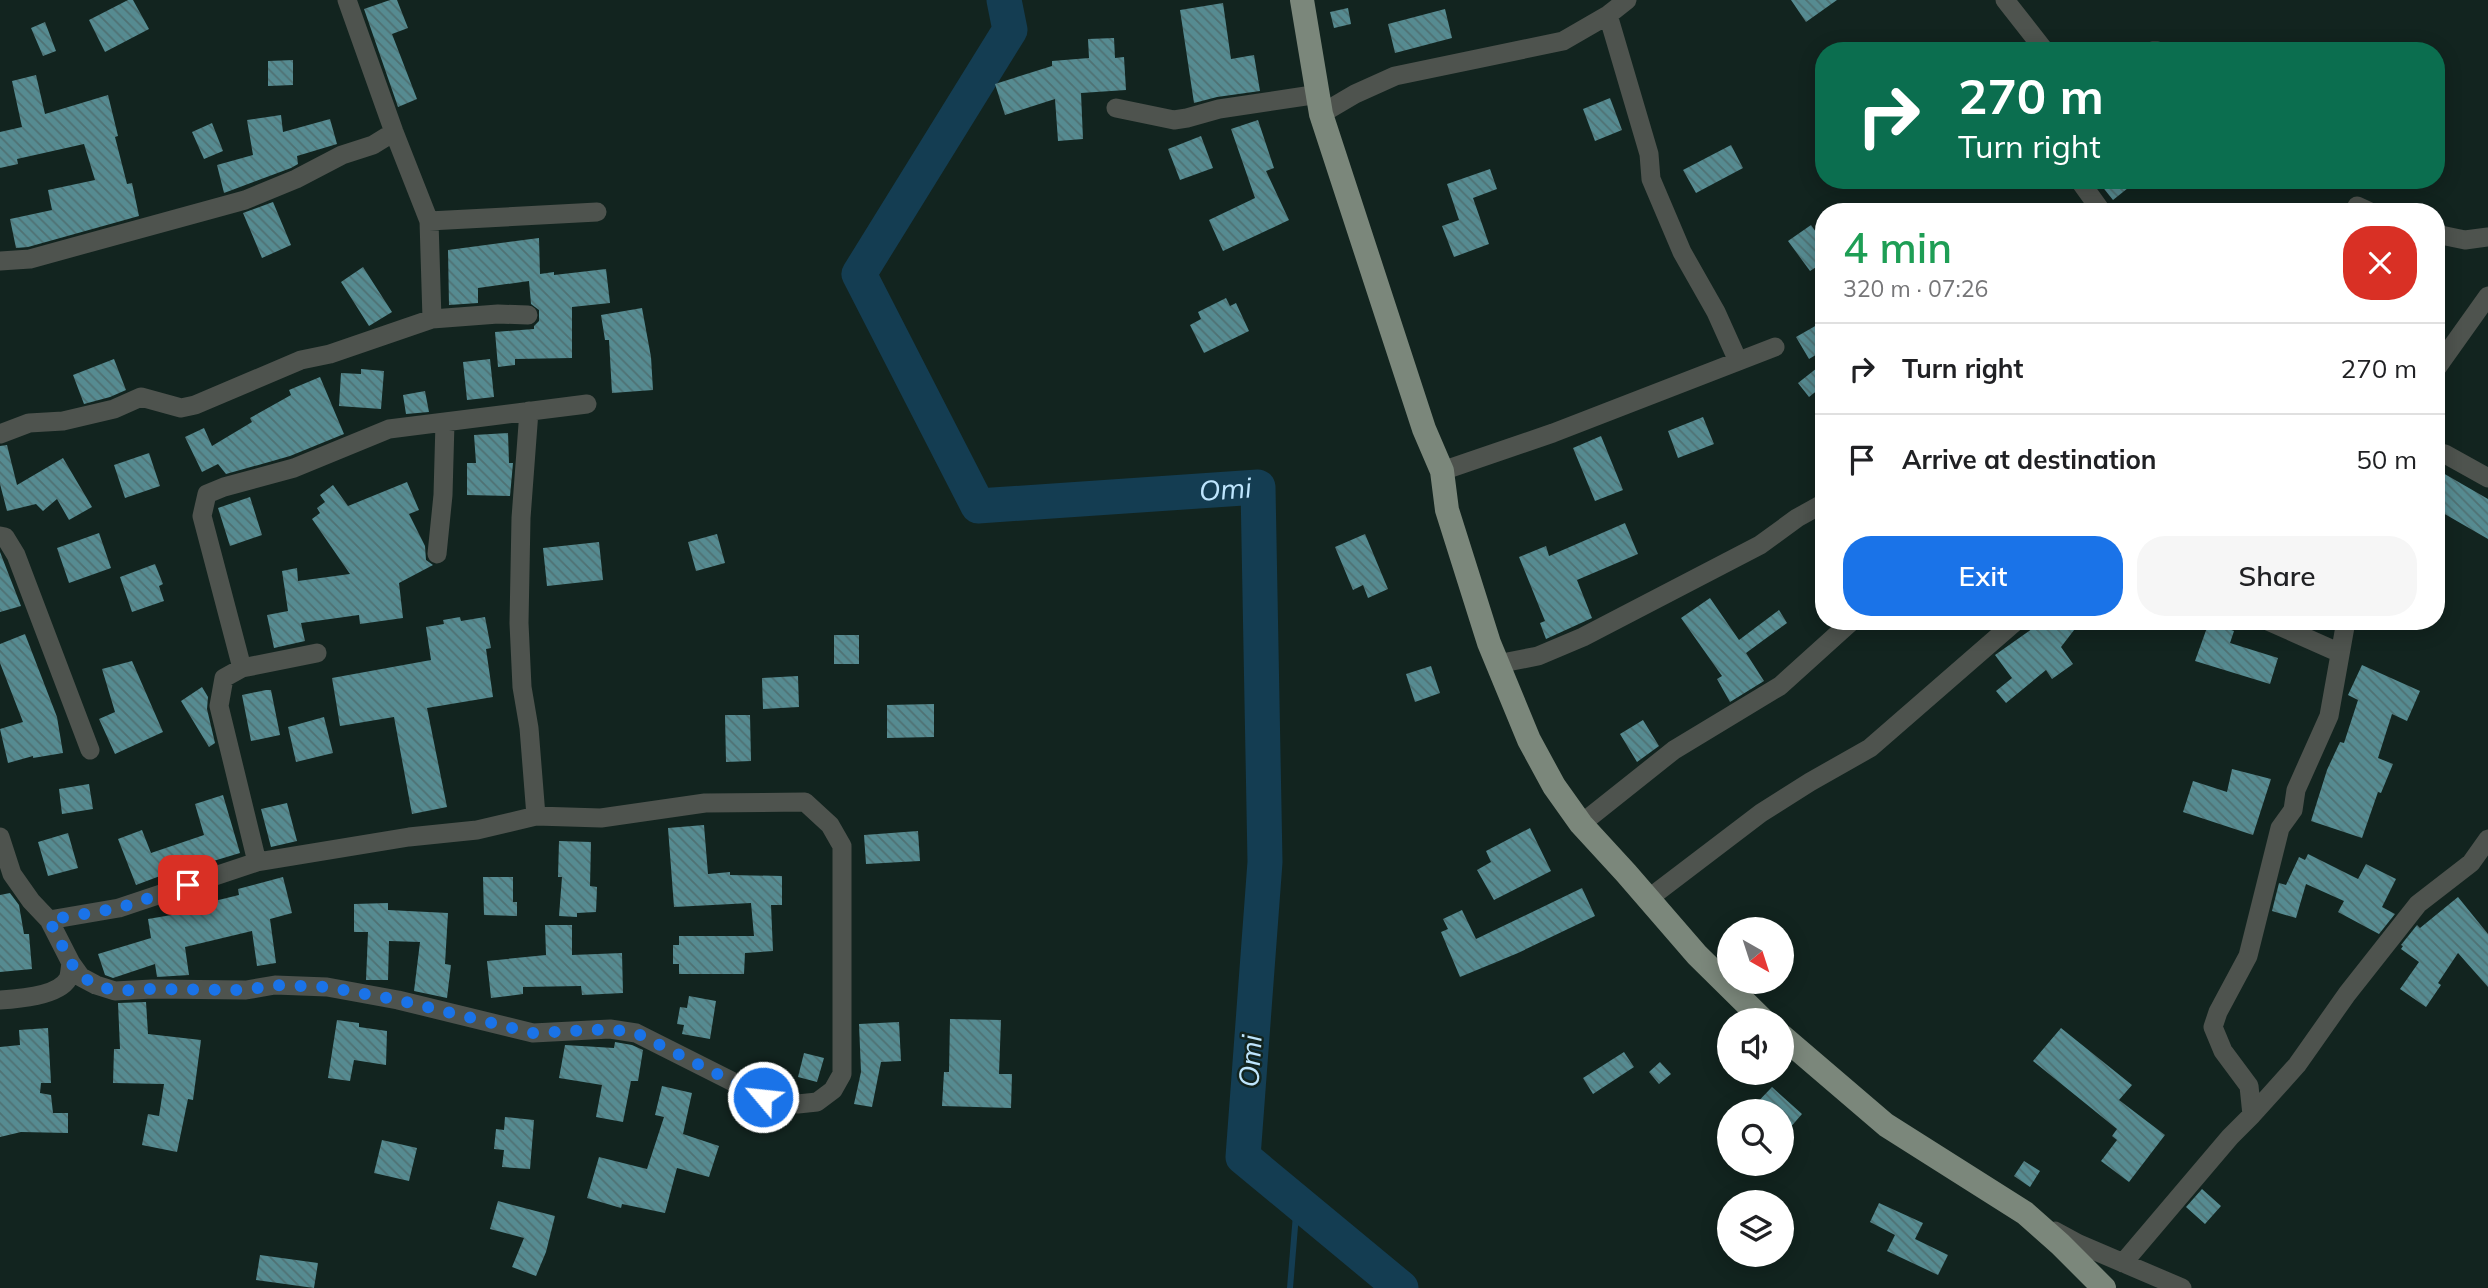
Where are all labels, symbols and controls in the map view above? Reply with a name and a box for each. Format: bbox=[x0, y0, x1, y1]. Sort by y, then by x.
text: 270 m bbox=[1958, 65, 2104, 126]
icon: right bbox=[1843, 70, 1934, 161]
text: Turn right bbox=[1958, 126, 2101, 166]
text: 4 min bbox=[1843, 221, 1952, 274]
button: close bbox=[2343, 226, 2417, 300]
text: 320 m · 07:26 bbox=[1843, 274, 1988, 303]
icon: right bbox=[1843, 350, 1881, 388]
text: Turn right bbox=[1902, 352, 2023, 385]
text: 270 m bbox=[2341, 352, 2417, 385]
icon: arrive bbox=[1843, 441, 1881, 479]
text: Arrive at destination bbox=[1902, 443, 2157, 476]
text: 50 m bbox=[2356, 443, 2417, 476]
water label: Omi bbox=[1198, 469, 1253, 508]
button: Exit bbox=[1843, 536, 2123, 616]
button: Share bbox=[2137, 536, 2417, 616]
pin bbox=[158, 855, 218, 915]
icon: arrive bbox=[169, 866, 207, 904]
north arrow bbox=[1717, 917, 1794, 994]
map controls bbox=[1717, 917, 1794, 1267]
button: sound bbox=[1717, 1008, 1794, 1085]
water label: Omi bbox=[1230, 1033, 1269, 1089]
position arrow bbox=[726, 1060, 800, 1134]
button: search bbox=[1717, 1099, 1794, 1176]
button: layers bbox=[1717, 1190, 1794, 1267]

